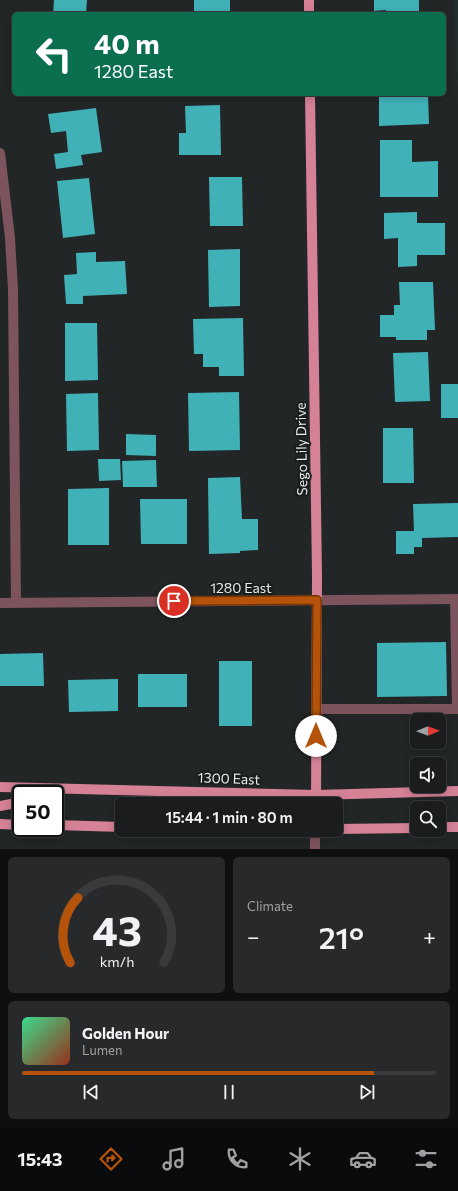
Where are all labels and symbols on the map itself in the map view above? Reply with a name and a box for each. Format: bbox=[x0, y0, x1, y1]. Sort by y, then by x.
street label: Sego Lily Drive bbox=[292, 402, 310, 496]
street label: 1280 East bbox=[210, 579, 272, 596]
pin bbox=[157, 584, 191, 618]
north arrow bbox=[410, 713, 446, 749]
position arrow bbox=[295, 715, 337, 757]
street label: 1300 East bbox=[197, 768, 261, 788]
speed limit sign: 50 bbox=[12, 785, 64, 837]

